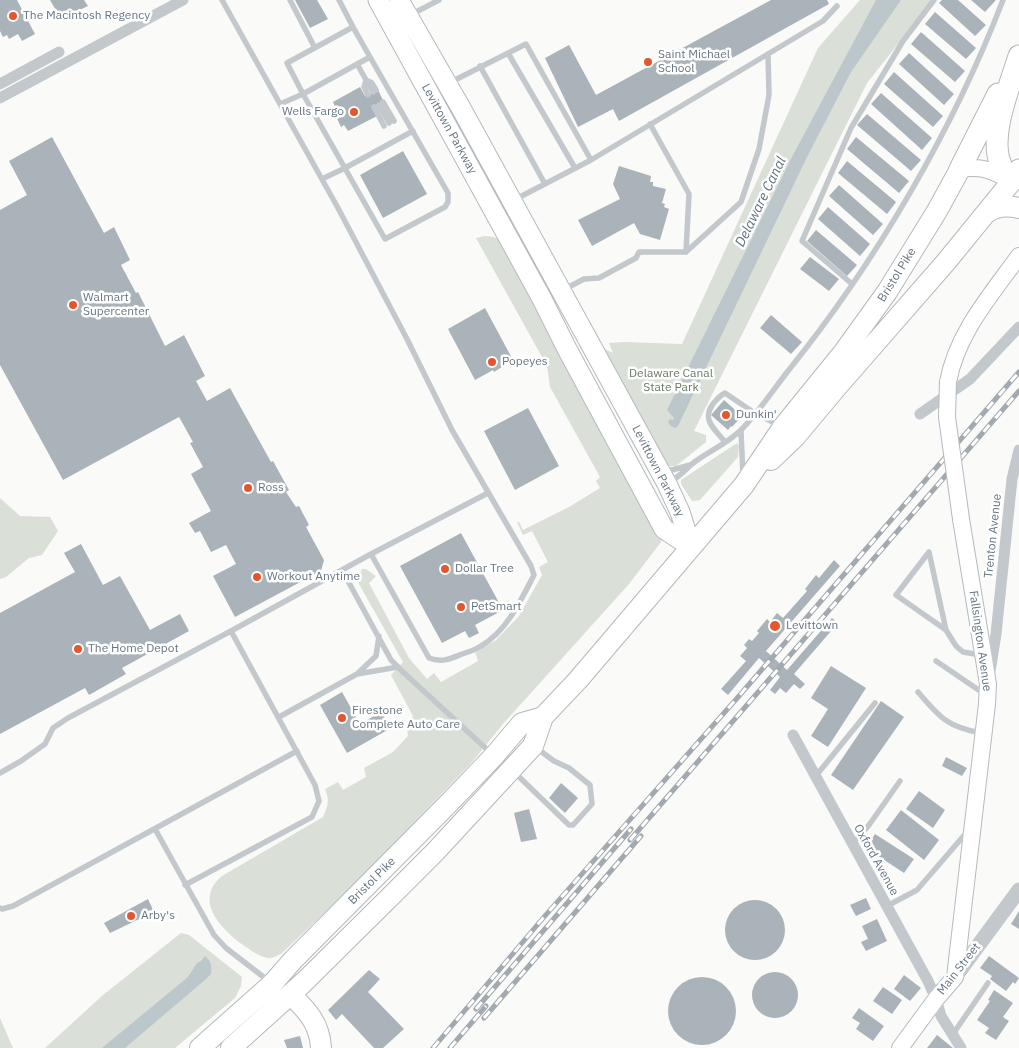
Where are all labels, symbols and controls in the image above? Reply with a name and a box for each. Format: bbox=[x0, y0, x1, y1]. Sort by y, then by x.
place label: The Macintosh Regency bbox=[23, 9, 150, 23]
marker: The Macintosh Regency bbox=[7, 10, 19, 22]
place label: Saint Michael School bbox=[658, 48, 730, 76]
marker: Saint Michael School bbox=[642, 56, 654, 68]
street label: Levittown Parkway bbox=[418, 81, 480, 177]
place label: Wells Fargo bbox=[282, 105, 344, 119]
marker: Wells Fargo bbox=[348, 106, 360, 118]
water label: Delaware Canal bbox=[732, 154, 790, 250]
street label: Bristol Pike bbox=[875, 245, 919, 305]
place label: Walmart Supercenter bbox=[83, 291, 149, 319]
marker: Walmart Supercenter bbox=[67, 299, 79, 311]
place label: Popeyes bbox=[502, 355, 548, 369]
marker: Popeyes bbox=[486, 356, 498, 368]
park label: Delaware Canal State Park bbox=[629, 367, 713, 395]
place label: Dunkin' bbox=[736, 408, 777, 422]
marker: Dunkin' bbox=[720, 409, 732, 421]
street label: Levittown Parkway bbox=[629, 423, 687, 519]
place label: Ross bbox=[258, 481, 284, 495]
marker: Ross bbox=[242, 482, 254, 494]
street label: Trenton Avenue bbox=[981, 493, 1005, 579]
place label: Dollar Tree bbox=[455, 562, 514, 576]
marker: Dollar Tree bbox=[439, 563, 451, 575]
place label: Workout Anytime bbox=[267, 570, 360, 584]
marker: Workout Anytime bbox=[251, 571, 263, 583]
street label: Fallsington Avenue bbox=[966, 590, 994, 692]
place label: PetSmart bbox=[471, 600, 521, 614]
marker: PetSmart bbox=[455, 601, 467, 613]
marker: Levittown bbox=[768, 619, 782, 633]
place label: Levittown bbox=[786, 619, 838, 633]
place label: The Home Depot bbox=[88, 642, 179, 656]
marker: The Home Depot bbox=[72, 643, 84, 655]
place label: Firestone Complete Auto Care bbox=[352, 704, 460, 732]
marker: Firestone Complete Auto Care bbox=[336, 712, 348, 724]
street label: Oxford Avenue bbox=[850, 822, 902, 898]
street label: Bristol Pike bbox=[345, 854, 399, 908]
place label: Arby's bbox=[141, 909, 175, 923]
marker: Arby's bbox=[125, 910, 137, 922]
street label: Main Street bbox=[934, 940, 984, 998]

